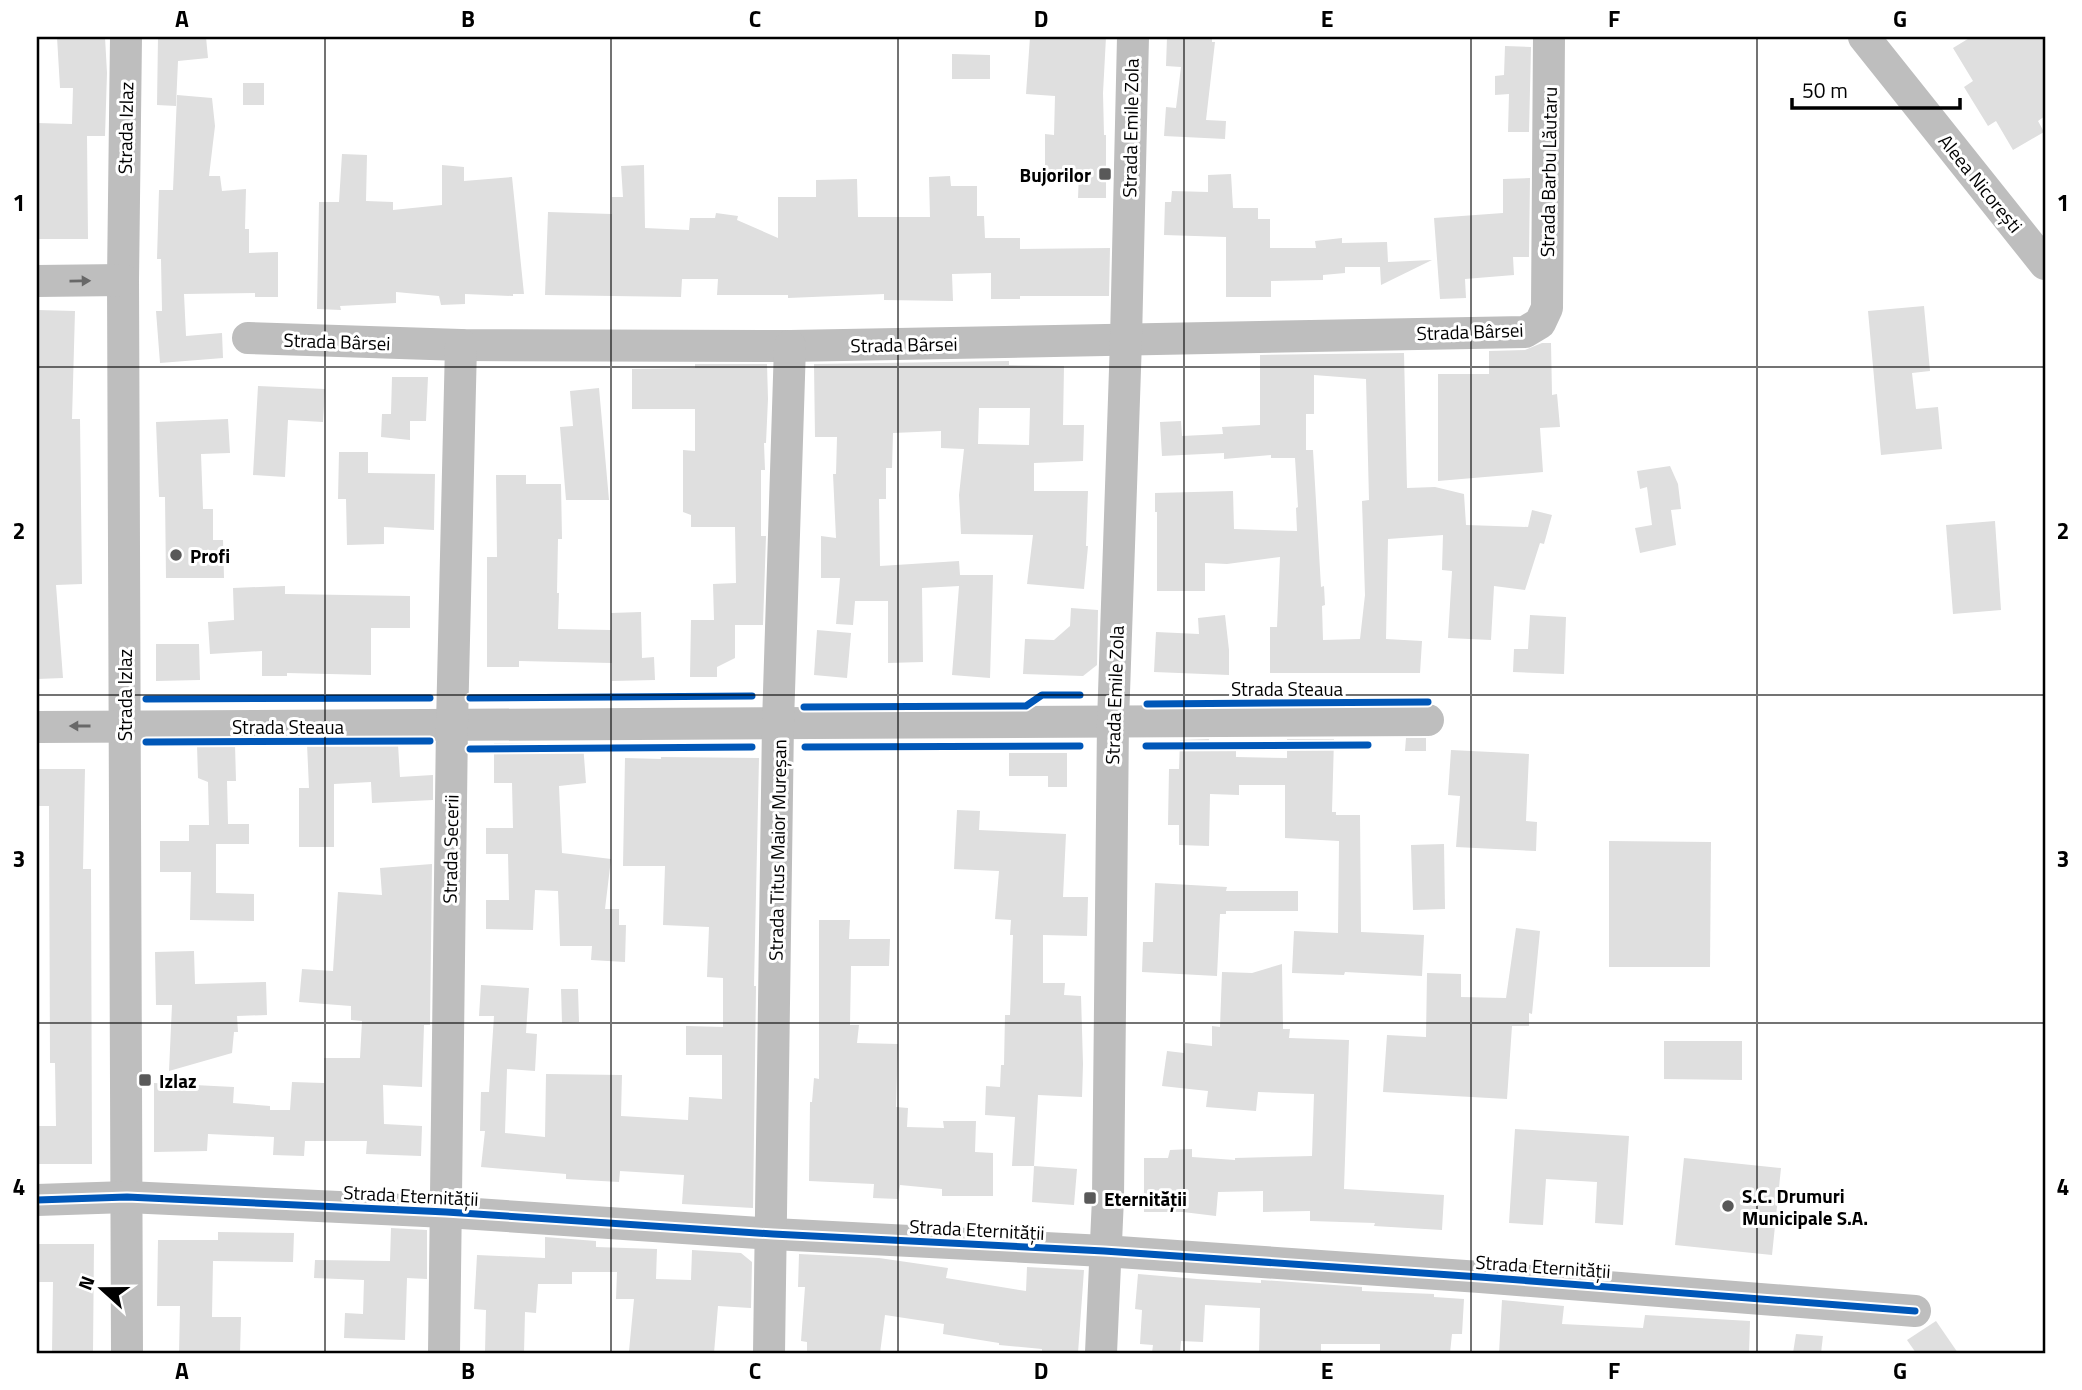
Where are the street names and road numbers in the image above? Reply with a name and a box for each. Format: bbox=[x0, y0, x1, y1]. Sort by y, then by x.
street label: Strada Emile Zola bbox=[1114, 58, 1146, 198]
street label: Strada Izlaz bbox=[110, 81, 140, 175]
street label: Strada Barbu Lăutaru bbox=[1532, 87, 1564, 257]
street label: Aleea Nicorești bbox=[1932, 127, 2030, 239]
street label: Strada Bârsei bbox=[1416, 315, 1524, 347]
street label: Strada Bârsei bbox=[283, 325, 391, 357]
street label: Strada Bârsei bbox=[850, 329, 958, 359]
street label: Strada Emile Zola bbox=[1097, 624, 1131, 765]
street label: Strada Izlaz bbox=[110, 649, 139, 741]
street label: Strada Steaua bbox=[1231, 674, 1344, 703]
street label: Strada Steaua bbox=[232, 712, 345, 741]
street label: Strada Titus Maior Mureșan bbox=[761, 739, 793, 961]
street label: Strada Secerii bbox=[435, 794, 465, 904]
street label: Strada Eternității bbox=[343, 1177, 479, 1213]
street label: Strada Eternității bbox=[909, 1211, 1045, 1247]
street label: Strada Eternității bbox=[1474, 1247, 1612, 1285]

